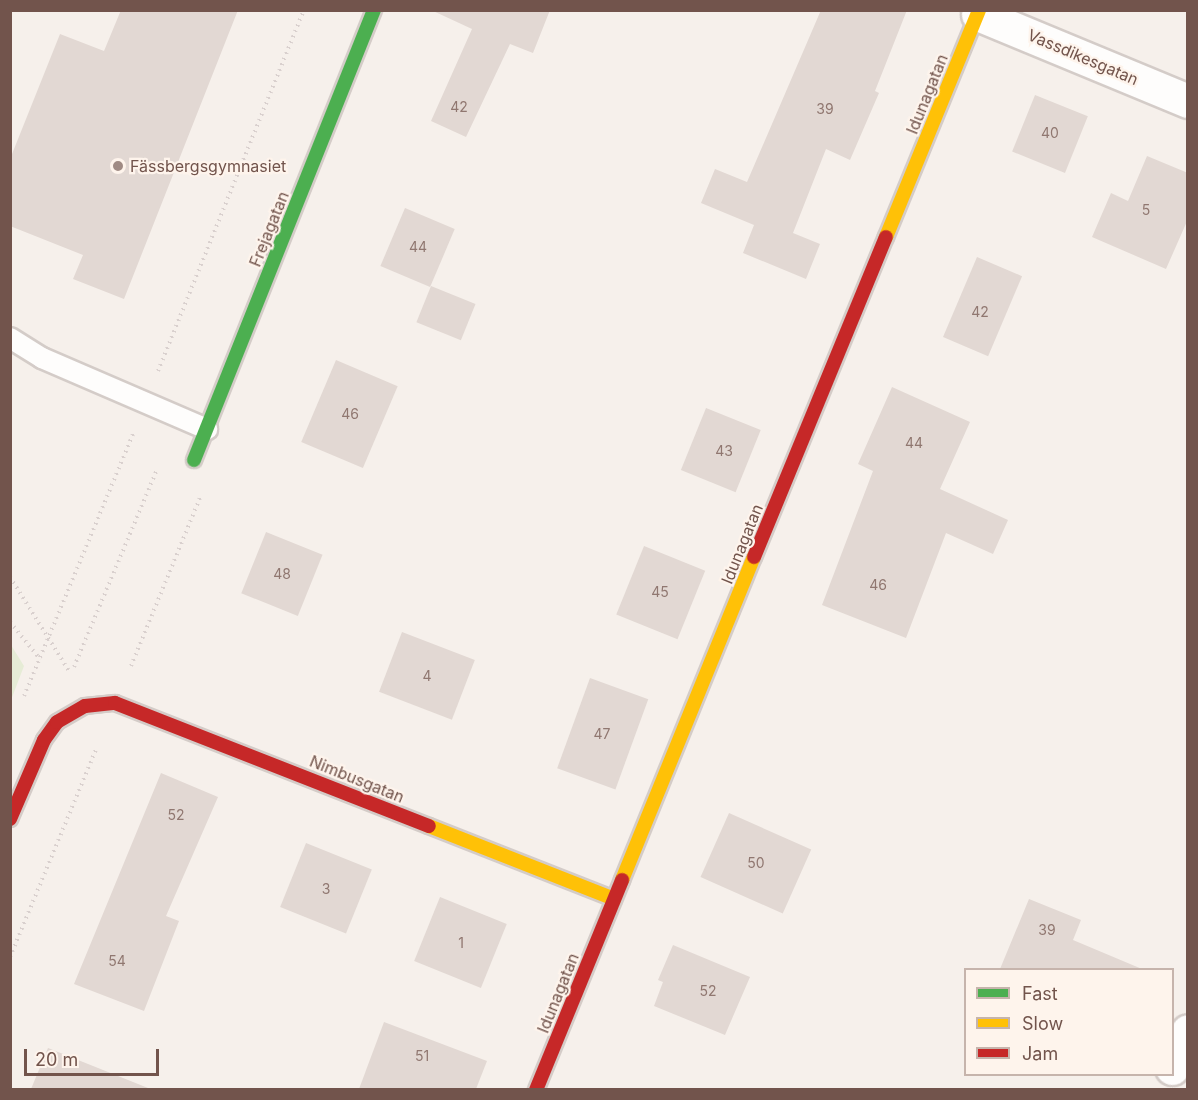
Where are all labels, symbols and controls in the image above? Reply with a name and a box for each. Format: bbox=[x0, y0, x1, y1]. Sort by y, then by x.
street label: Vassdikesgatan bbox=[1025, 25, 1141, 89]
street label: Idunagatan bbox=[902, 51, 952, 137]
house number: 42 bbox=[450, 99, 468, 115]
house number: 39 bbox=[816, 101, 834, 117]
house number: 40 bbox=[1041, 125, 1059, 141]
place label: Fässbergsgymnasiet bbox=[130, 156, 286, 176]
marker: Fässbergsgymnasiet bbox=[111, 159, 125, 173]
street label: Frejagatan bbox=[245, 189, 293, 269]
house number: 5 bbox=[1142, 202, 1150, 218]
house number: 44 bbox=[409, 239, 427, 255]
house number: 42 bbox=[971, 304, 989, 320]
house number: 46 bbox=[341, 406, 359, 422]
house number: 44 bbox=[905, 435, 923, 451]
house number: 43 bbox=[715, 443, 733, 459]
street label: Idunagatan bbox=[717, 501, 767, 587]
house number: 48 bbox=[273, 566, 291, 582]
house number: 46 bbox=[869, 577, 887, 593]
house number: 45 bbox=[651, 584, 669, 600]
house number: 4 bbox=[422, 668, 432, 684]
house number: 47 bbox=[594, 726, 610, 742]
street label: Nimbusgatan bbox=[307, 751, 407, 807]
house number: 52 bbox=[167, 807, 185, 823]
house number: 50 bbox=[747, 855, 765, 871]
house number: 3 bbox=[322, 881, 330, 897]
house number: 39 bbox=[1038, 922, 1056, 938]
house number: 1 bbox=[458, 935, 464, 951]
street label: Idunagatan bbox=[533, 950, 583, 1036]
house number: 54 bbox=[108, 953, 126, 969]
legend bbox=[964, 968, 1174, 1076]
house number: 52 bbox=[699, 983, 717, 999]
text: Fast bbox=[1022, 983, 1058, 1004]
text: Slow bbox=[1022, 1013, 1063, 1034]
scale bar bbox=[27, 1037, 162, 1075]
text: Jam bbox=[1022, 1043, 1058, 1064]
house number: 51 bbox=[415, 1048, 429, 1064]
text: 20 m bbox=[35, 1049, 78, 1070]

